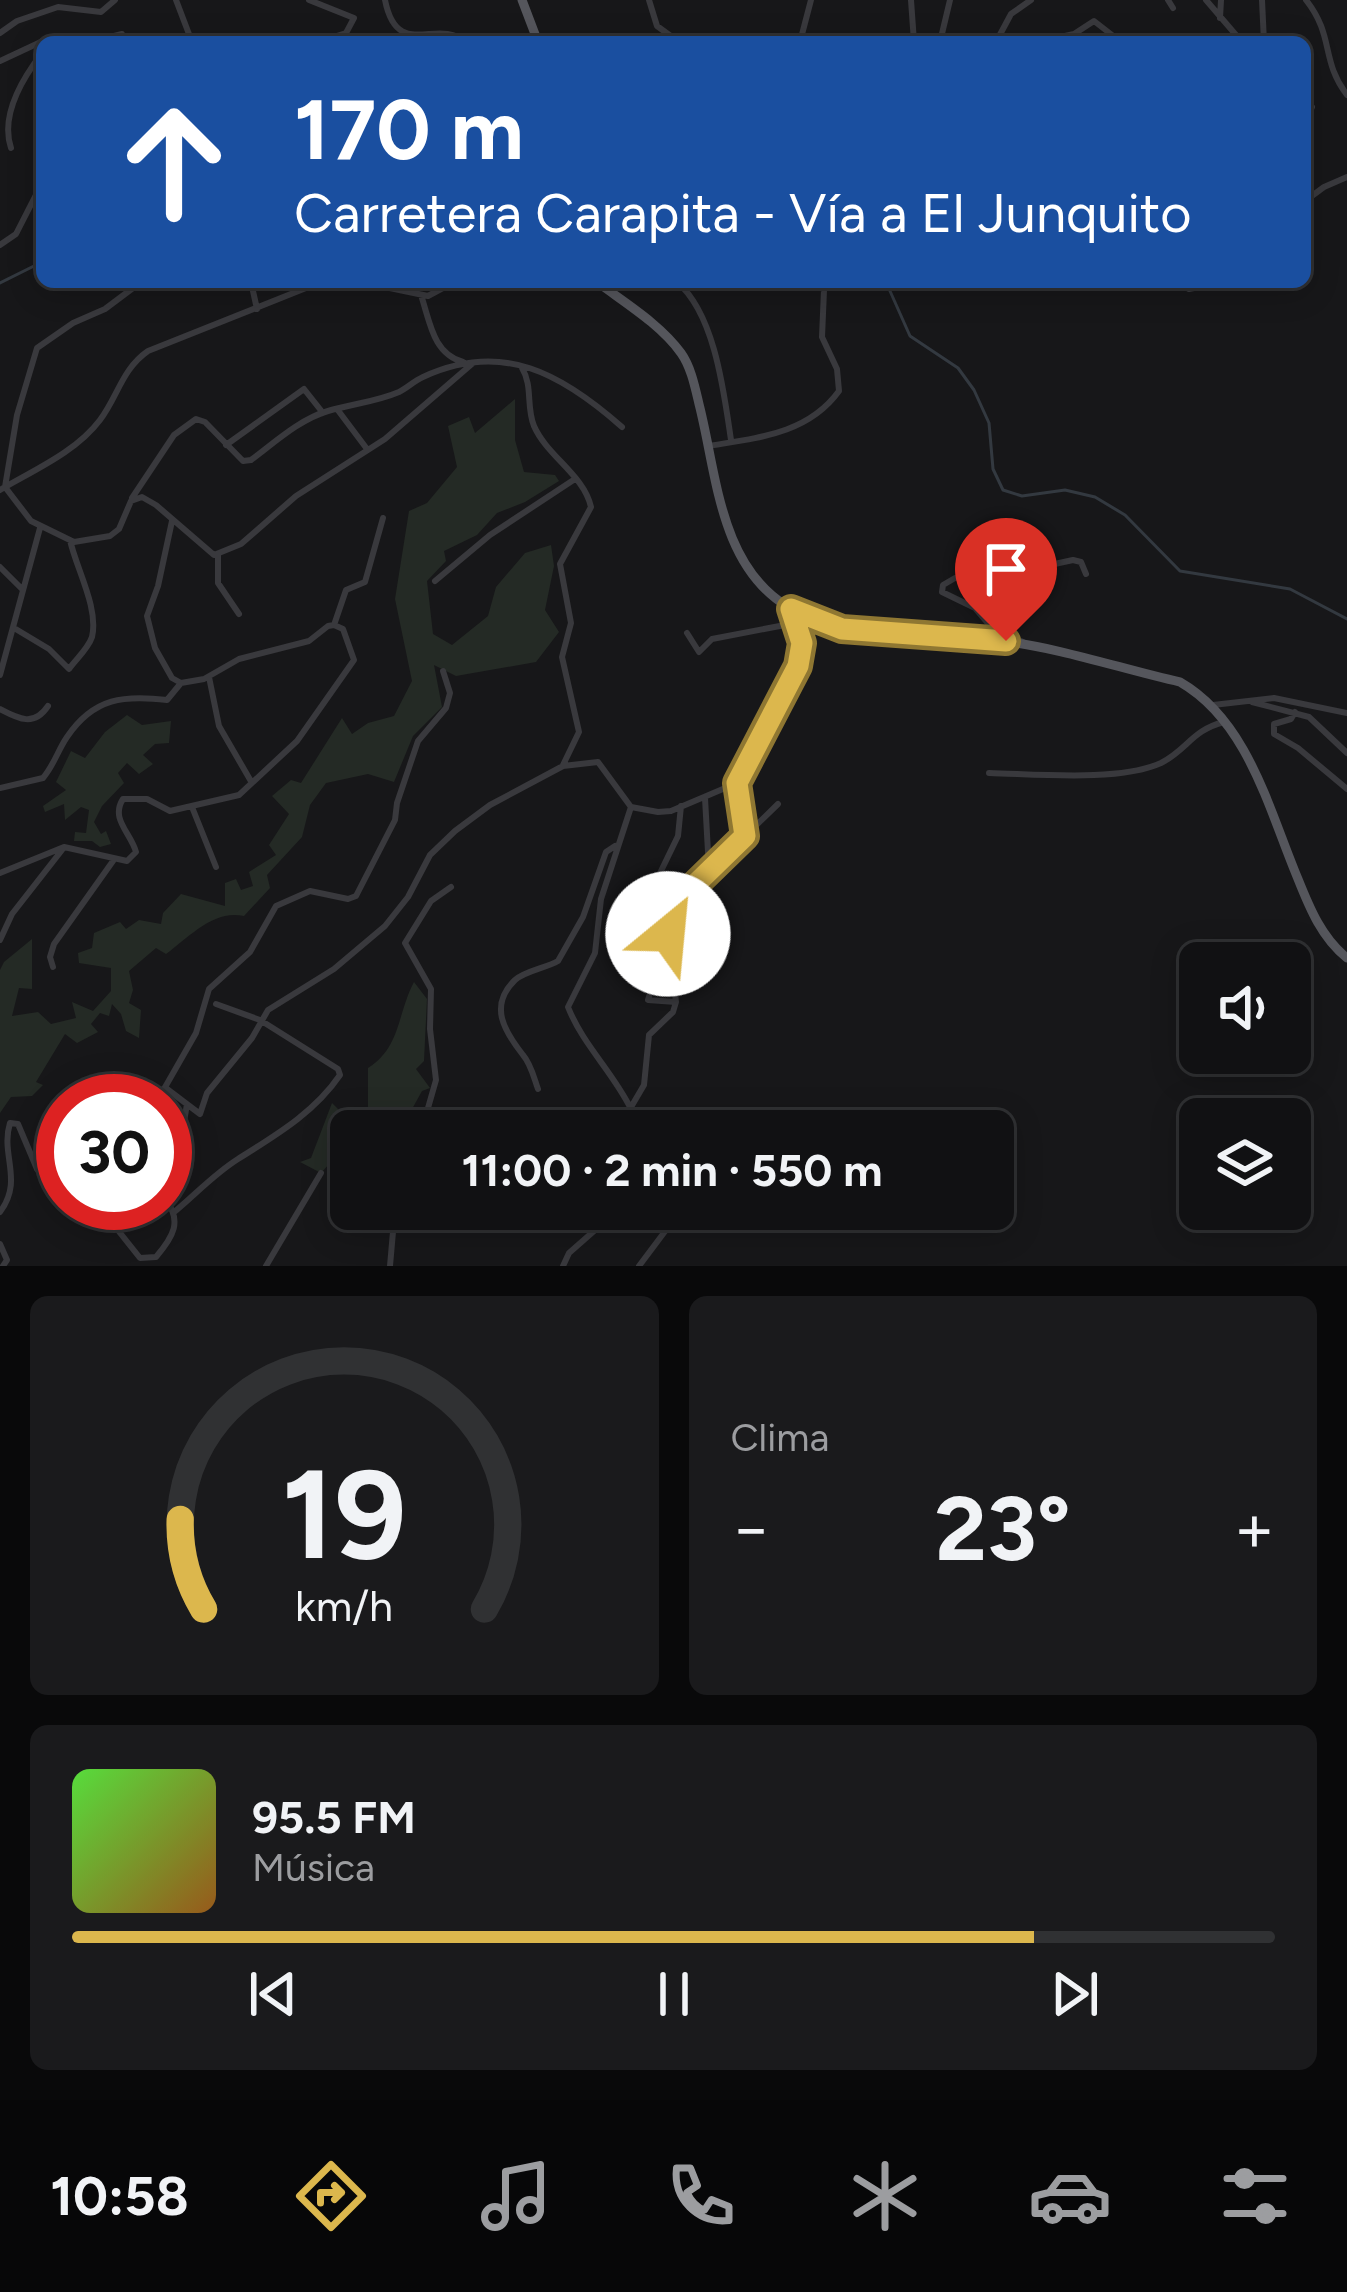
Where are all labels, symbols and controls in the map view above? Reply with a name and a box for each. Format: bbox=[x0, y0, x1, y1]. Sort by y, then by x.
text: 170 m bbox=[294, 79, 524, 180]
icon: ahead bbox=[96, 84, 252, 240]
text: Carretera Carapita - Vía a El Junquito bbox=[294, 181, 1192, 246]
pin bbox=[955, 518, 1057, 641]
icon: arrive bbox=[973, 536, 1039, 602]
position arrow bbox=[605, 871, 731, 997]
map controls bbox=[1179, 942, 1311, 1230]
button: sound bbox=[1179, 942, 1311, 1074]
speed limit sign: 30 bbox=[36, 1074, 192, 1230]
button: layers bbox=[1179, 1098, 1311, 1230]
text: 11:00 · 2 min · 550 m bbox=[462, 1143, 882, 1197]
text: Clima bbox=[731, 1414, 829, 1461]
text: 19 bbox=[282, 1439, 407, 1589]
text: 23° bbox=[935, 1474, 1071, 1583]
text: − bbox=[731, 1488, 772, 1568]
text: + bbox=[1234, 1488, 1275, 1568]
text: km/h bbox=[295, 1579, 393, 1631]
text: 95.5 FM bbox=[252, 1790, 416, 1844]
text: Música bbox=[252, 1844, 375, 1891]
icon: previous bbox=[240, 1961, 306, 2027]
icon: pause bbox=[641, 1961, 707, 2027]
icon: next bbox=[1042, 1961, 1108, 2027]
icon: directions bbox=[289, 2154, 373, 2238]
icon: music bbox=[474, 2154, 558, 2238]
icon: phone bbox=[659, 2154, 743, 2238]
icon: climate bbox=[843, 2154, 927, 2238]
icon: car bbox=[1028, 2154, 1112, 2238]
icon: filters bbox=[1213, 2154, 1297, 2238]
text: 10:58 bbox=[50, 2164, 189, 2229]

